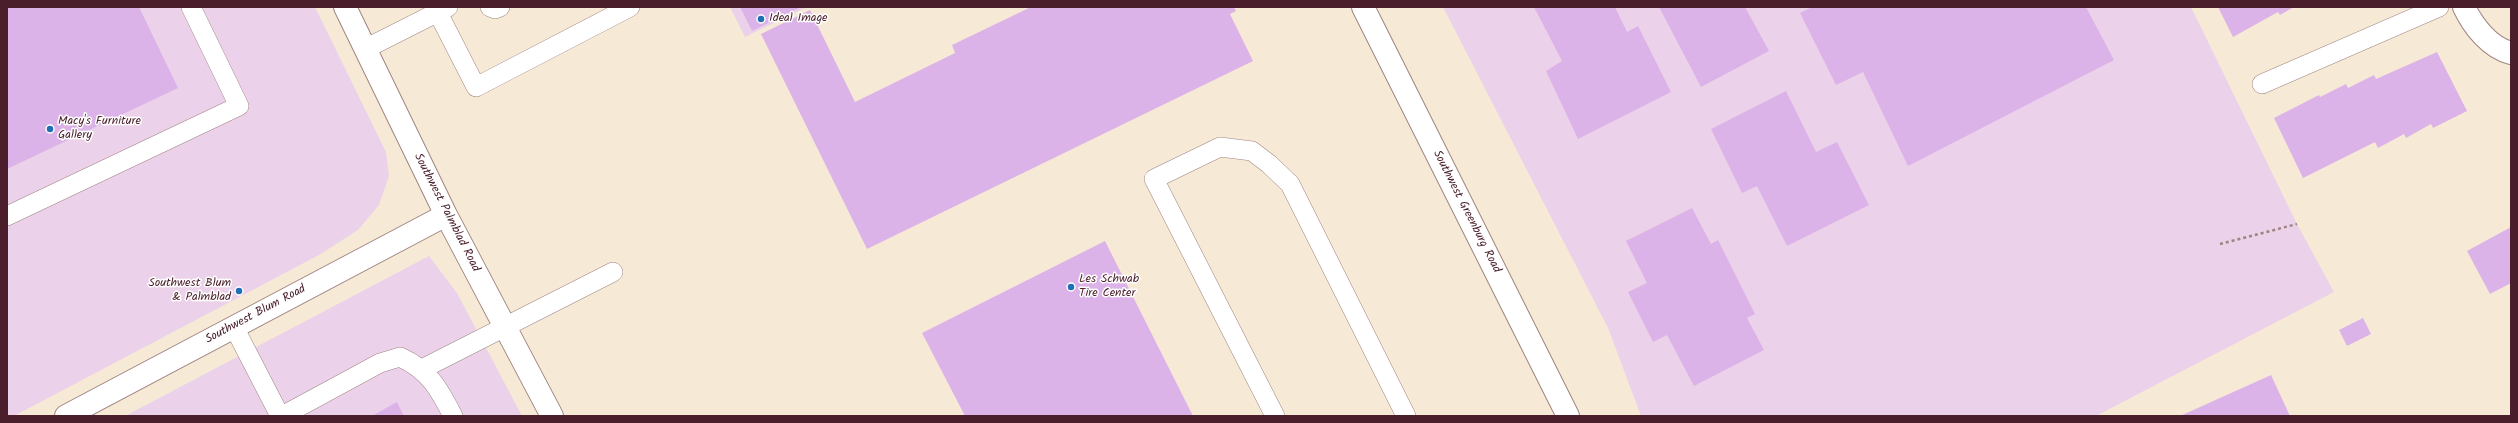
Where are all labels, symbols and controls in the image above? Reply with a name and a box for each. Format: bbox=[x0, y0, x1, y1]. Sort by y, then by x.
place label: Ideal Image bbox=[769, 12, 827, 26]
marker: Ideal Image bbox=[756, 14, 766, 24]
place label: Macy's Furniture Gallery bbox=[58, 115, 141, 143]
marker: Macy's Furniture Gallery bbox=[45, 124, 55, 134]
street label: Southwest Greenburg Road bbox=[1429, 148, 1503, 276]
street label: Southwest Palmblad Road bbox=[410, 151, 482, 275]
place label: Les Schwab Tire Center bbox=[1079, 273, 1139, 301]
place label: Southwest Blum & Palmblad bbox=[148, 277, 231, 305]
street label: Southwest Blum Road bbox=[203, 282, 309, 348]
marker: Les Schwab Tire Center bbox=[1066, 282, 1076, 292]
marker: Southwest Blum & Palmblad bbox=[234, 286, 244, 296]

